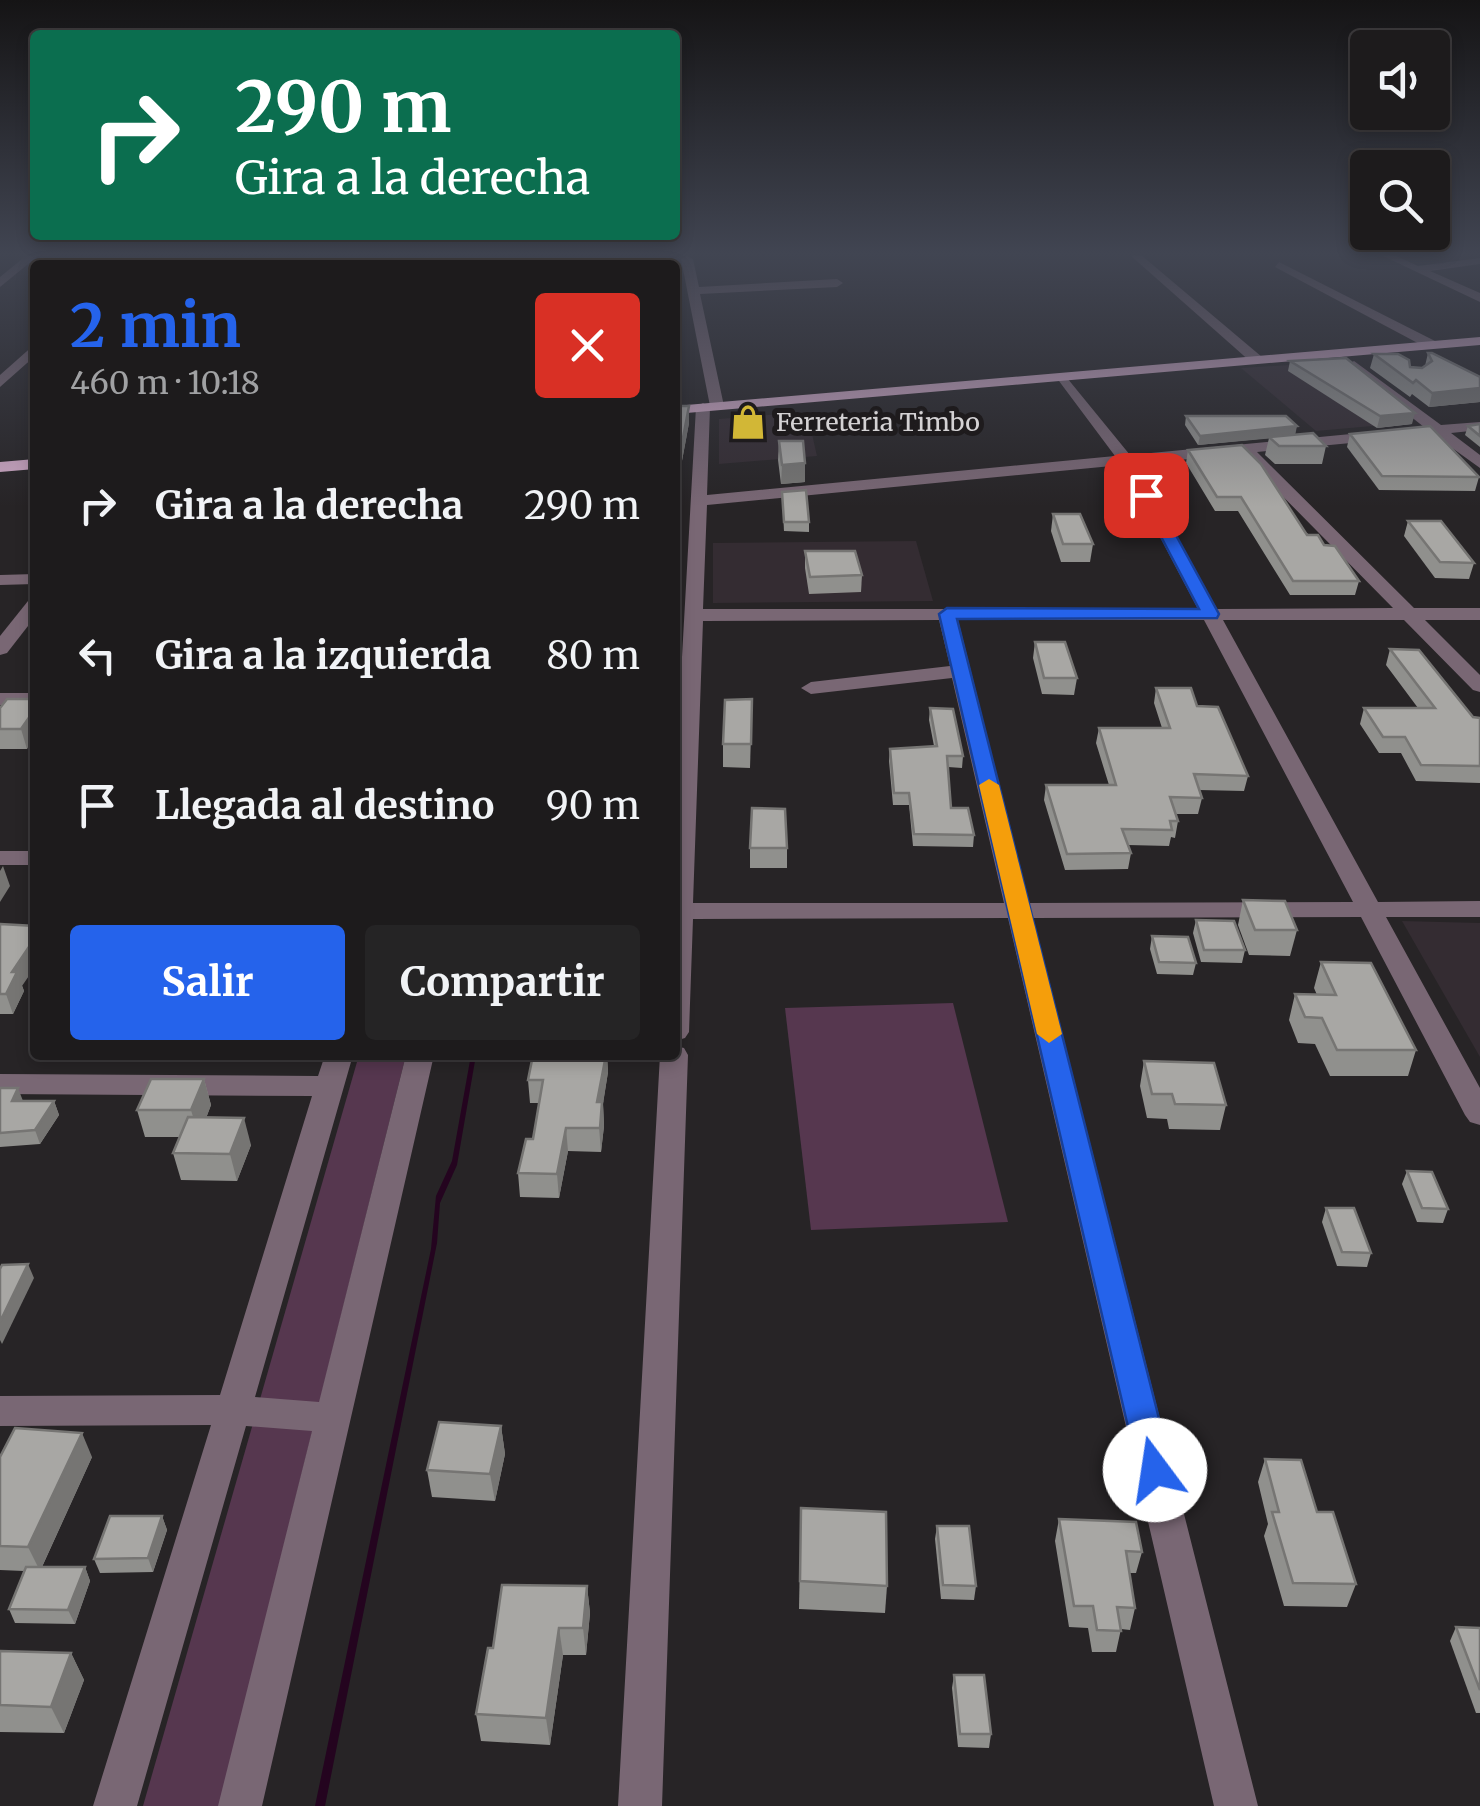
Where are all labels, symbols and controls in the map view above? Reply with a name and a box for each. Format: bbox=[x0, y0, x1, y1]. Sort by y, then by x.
map controls bbox=[1350, 30, 1450, 250]
button: sound bbox=[1350, 30, 1450, 130]
text: 290 m bbox=[235, 63, 451, 151]
icon: right bbox=[70, 70, 200, 200]
text: Gira a la derecha bbox=[235, 150, 590, 206]
button: search bbox=[1350, 150, 1450, 250]
text: 2 min bbox=[70, 288, 241, 363]
button: close bbox=[535, 293, 640, 398]
text: 460 m · 10:18 bbox=[70, 363, 260, 403]
shop icon: Ferreteria Timbo bbox=[729, 403, 767, 441]
place label: Ferreteria Timbo bbox=[776, 406, 980, 438]
pin bbox=[1104, 453, 1189, 538]
icon: arrive bbox=[1119, 468, 1174, 523]
icon: right bbox=[70, 478, 125, 533]
text: Gira a la derecha bbox=[155, 482, 463, 529]
text: 290 m bbox=[524, 482, 640, 529]
icon: left bbox=[70, 628, 125, 683]
text: Gira a la izquierda bbox=[155, 632, 491, 679]
text: 80 m bbox=[546, 632, 640, 679]
icon: arrive bbox=[70, 778, 125, 833]
text: Llegada al destino bbox=[155, 782, 494, 829]
text: 90 m bbox=[546, 782, 640, 829]
button: Salir bbox=[70, 925, 345, 1040]
button: Compartir bbox=[365, 925, 640, 1040]
position arrow bbox=[1103, 1418, 1207, 1522]

